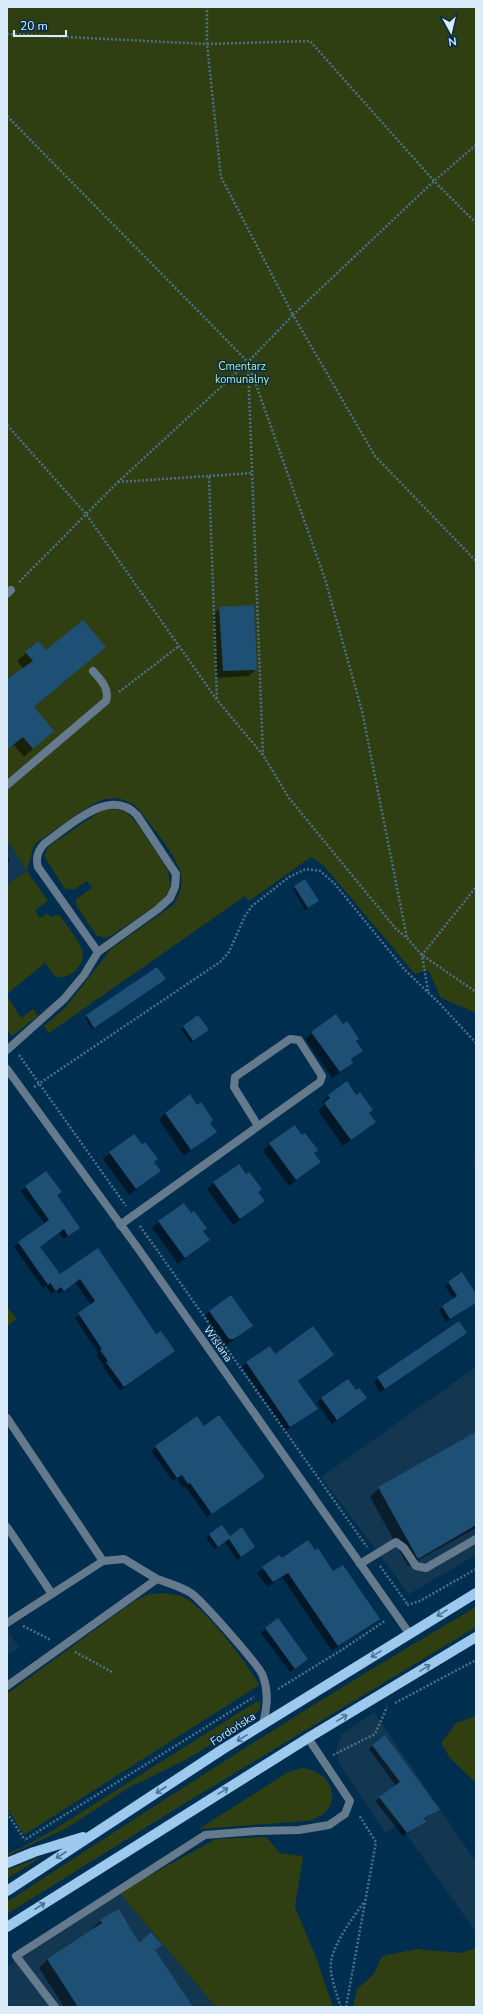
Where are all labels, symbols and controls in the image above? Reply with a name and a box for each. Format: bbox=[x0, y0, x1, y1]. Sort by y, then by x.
scale bar bbox=[14, 12, 66, 38]
north arrow bbox=[431, 12, 471, 52]
text: 20 m bbox=[20, 18, 48, 34]
text: N bbox=[447, 33, 457, 49]
park label: Cmentarz komunalny bbox=[215, 359, 269, 387]
street label: Wiślana bbox=[200, 1323, 236, 1365]
one-way arrow bbox=[436, 1609, 448, 1617]
one-way arrow bbox=[370, 1650, 382, 1658]
one-way arrow bbox=[419, 1663, 431, 1671]
street label: Fordońska bbox=[207, 1709, 259, 1749]
one-way arrow bbox=[336, 1714, 347, 1722]
one-way arrow bbox=[236, 1734, 248, 1742]
one-way arrow bbox=[156, 1786, 167, 1794]
one-way arrow bbox=[217, 1787, 228, 1795]
one-way arrow bbox=[56, 1851, 67, 1860]
one-way arrow bbox=[34, 1901, 46, 1909]

